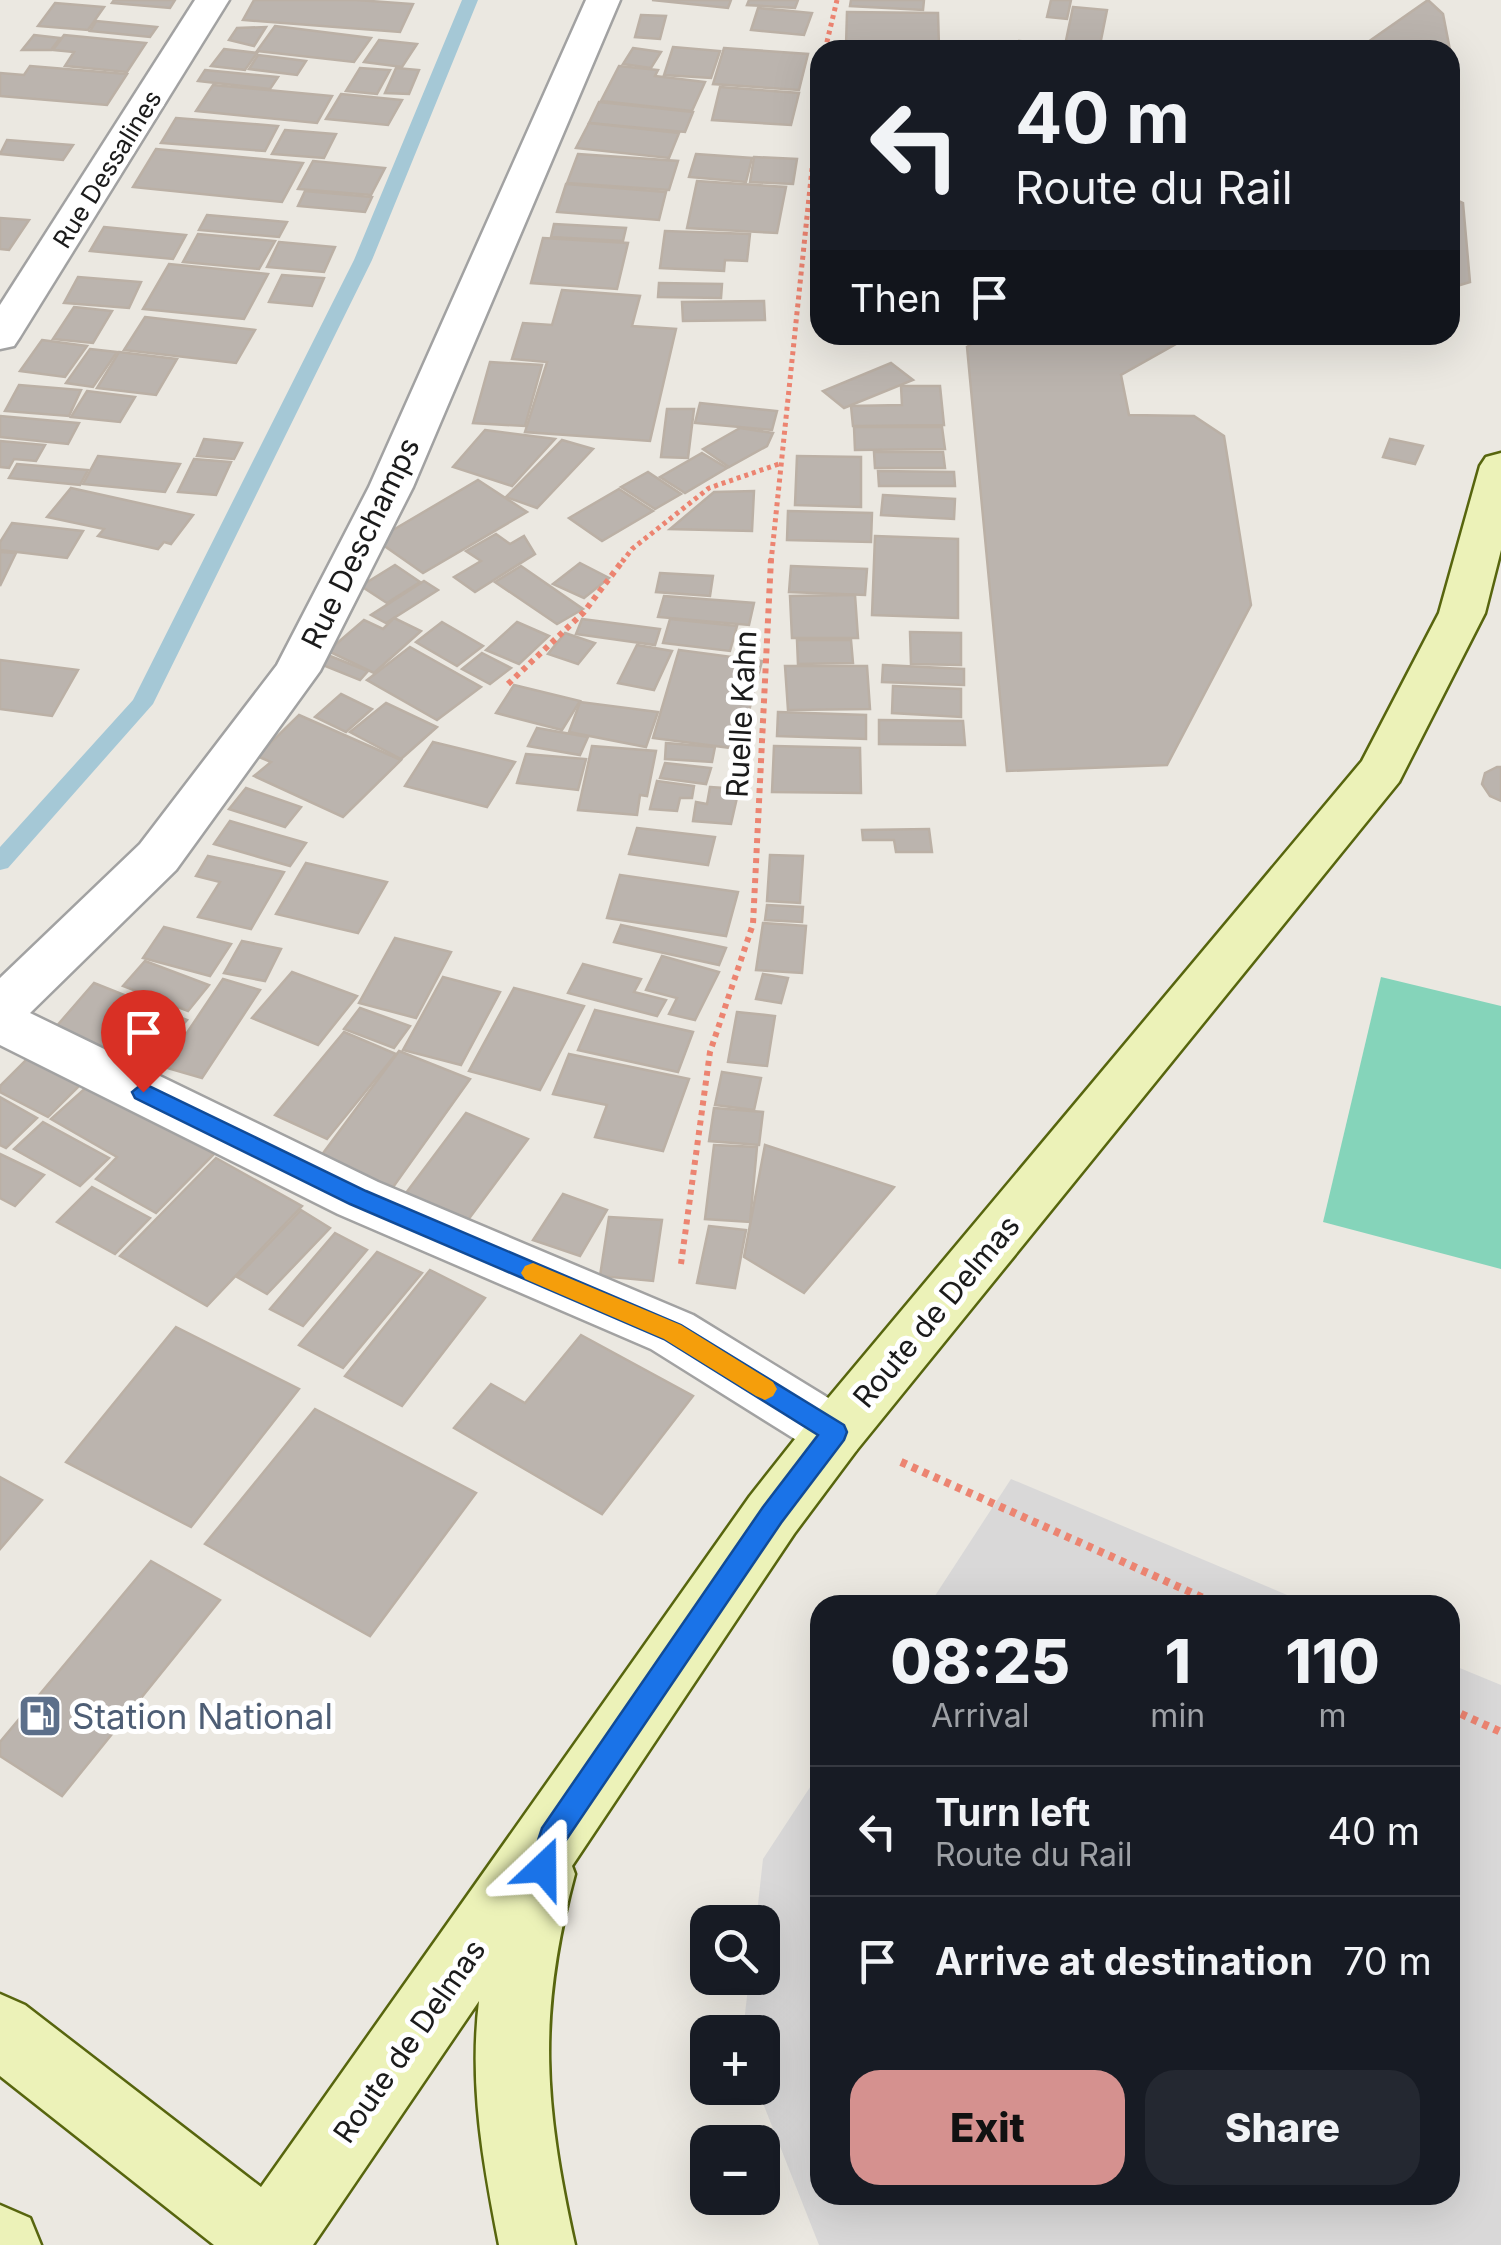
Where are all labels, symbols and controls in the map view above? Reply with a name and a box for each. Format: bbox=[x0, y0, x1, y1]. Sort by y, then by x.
text: 40 m bbox=[1015, 75, 1190, 160]
icon: left bbox=[850, 80, 980, 210]
street label: Rue Dessalines bbox=[47, 85, 167, 253]
text: Route du Rail bbox=[1015, 160, 1293, 215]
icon: arrive bbox=[962, 270, 1017, 325]
text: Then bbox=[850, 275, 942, 321]
street label: Rue Deschamps bbox=[293, 432, 427, 654]
street label: Ruelle Kahn bbox=[719, 629, 763, 799]
pin bbox=[101, 990, 186, 1093]
icon: arrive bbox=[116, 1005, 171, 1060]
street label: Route de Delmas bbox=[845, 1208, 1027, 1414]
text: 08:25 bbox=[890, 1625, 1070, 1697]
text: 1 bbox=[1164, 1625, 1191, 1697]
text: 110 bbox=[1285, 1625, 1380, 1697]
fuel station icon: Station National bbox=[17, 1693, 63, 1739]
place label: Station National bbox=[72, 1695, 333, 1737]
text: Arrival bbox=[931, 1696, 1029, 1735]
text: min bbox=[1150, 1696, 1205, 1735]
text: m bbox=[1319, 1696, 1347, 1735]
text: Turn left bbox=[935, 1789, 1090, 1835]
icon: left bbox=[850, 1804, 905, 1859]
text: 40 m bbox=[1328, 1808, 1420, 1854]
position arrow bbox=[491, 1816, 595, 1920]
text: Route du Rail bbox=[935, 1835, 1132, 1874]
map controls bbox=[690, 1905, 780, 2215]
button: search bbox=[690, 1905, 780, 1995]
street label: Route de Delmas bbox=[326, 1932, 492, 2150]
icon: arrive bbox=[850, 1934, 905, 1989]
text: Arrive at destination bbox=[935, 1938, 1313, 1984]
text: 70 m bbox=[1343, 1938, 1432, 1984]
button: + bbox=[690, 2015, 780, 2105]
button: Exit bbox=[850, 2070, 1125, 2185]
button: Share bbox=[1145, 2070, 1420, 2185]
button: − bbox=[690, 2125, 780, 2215]

